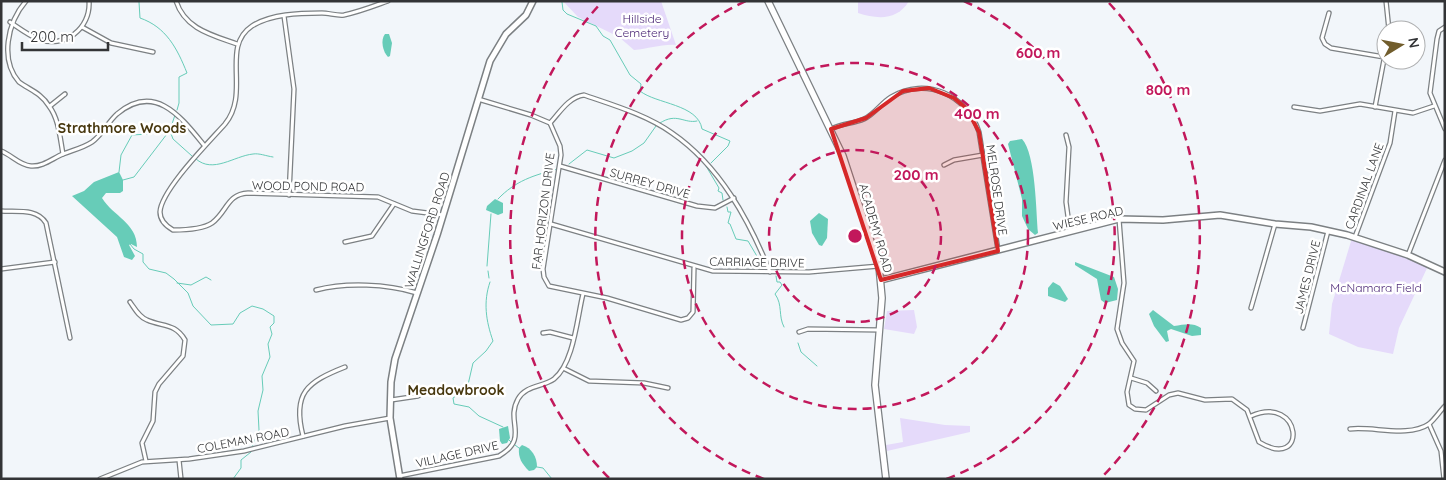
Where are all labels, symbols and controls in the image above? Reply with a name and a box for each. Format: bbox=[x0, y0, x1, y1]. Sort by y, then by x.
park label: Hillside Cemetery bbox=[615, 11, 669, 40]
scale bar bbox=[22, 20, 109, 52]
north arrow bbox=[1376, 20, 1426, 70]
text: 200 m bbox=[30, 27, 74, 46]
text: N bbox=[1404, 36, 1424, 49]
text: 600 m bbox=[1016, 43, 1060, 62]
text: 800 m bbox=[1146, 80, 1190, 99]
text: 400 m bbox=[954, 104, 1000, 123]
district label: Strathmore Woods bbox=[58, 119, 186, 137]
street label: CARDINAL LANE bbox=[1341, 140, 1387, 231]
street label: MELROSE DRIVE bbox=[983, 144, 1011, 237]
street label: FAR HORIZON DRIVE bbox=[528, 151, 558, 270]
street label: SURREY DRIVE bbox=[608, 164, 692, 202]
text: 200 m bbox=[894, 165, 939, 184]
street label: WALLINGFORD ROAD bbox=[401, 170, 453, 290]
street label: WOOD POND ROAD bbox=[252, 178, 365, 194]
street label: ACADEMY ROAD bbox=[856, 182, 896, 275]
street label: WIESE ROAD bbox=[1051, 203, 1125, 233]
centre of rings bbox=[846, 227, 864, 245]
street label: JAMES DRIVE bbox=[1291, 238, 1323, 316]
street label: CARRIAGE DRIVE bbox=[709, 254, 805, 270]
park label: McNamara Field bbox=[1330, 280, 1422, 295]
district label: Meadowbrook bbox=[408, 381, 504, 399]
street label: COLEMAN ROAD bbox=[196, 424, 291, 456]
street label: VILLAGE DRIVE bbox=[414, 437, 500, 471]

